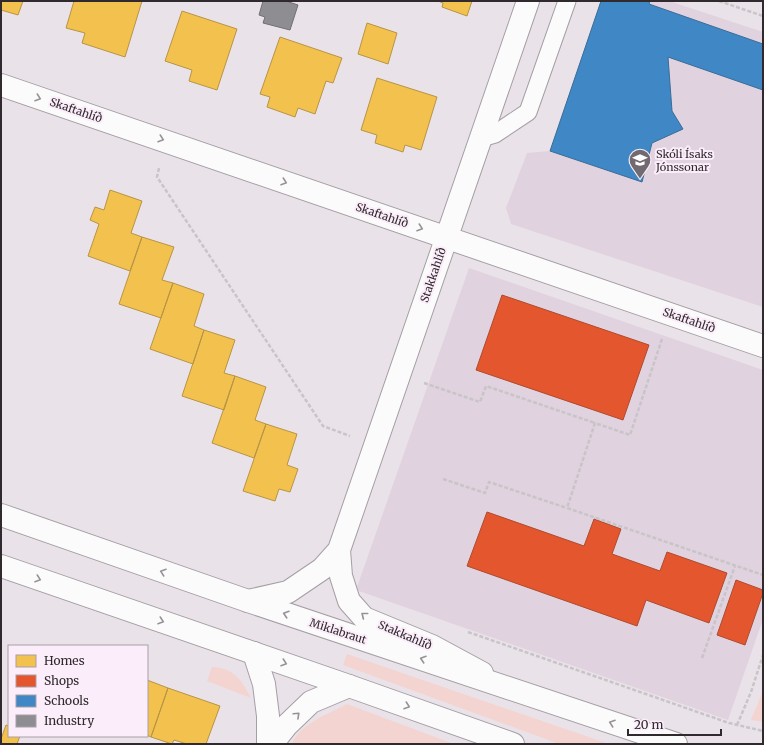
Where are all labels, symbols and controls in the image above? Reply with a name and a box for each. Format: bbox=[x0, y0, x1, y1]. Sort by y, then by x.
one-way arrow bbox=[34, 93, 41, 101]
street label: Skaftahlíð bbox=[48, 95, 105, 126]
one-way arrow bbox=[157, 135, 164, 143]
school or university icon: Skóli Ísaks Jónssonar bbox=[627, 147, 653, 180]
place label: Skóli Ísaks Jónssonar bbox=[655, 147, 713, 174]
one-way arrow bbox=[280, 177, 287, 185]
street label: Skaftahlíð bbox=[354, 200, 411, 231]
one-way arrow bbox=[416, 224, 423, 232]
street label: Stakkahlíð bbox=[417, 245, 449, 304]
street label: Skaftahlíð bbox=[661, 305, 718, 336]
one-way arrow bbox=[160, 568, 167, 576]
one-way arrow bbox=[34, 574, 41, 583]
one-way arrow bbox=[283, 610, 290, 619]
one-way arrow bbox=[361, 613, 368, 620]
street label: Miklabraut bbox=[308, 615, 369, 647]
one-way arrow bbox=[157, 616, 164, 625]
street label: Stakkahlíð bbox=[376, 617, 435, 653]
legend bbox=[8, 645, 148, 737]
text: Homes bbox=[44, 653, 85, 668]
one-way arrow bbox=[419, 656, 426, 664]
one-way arrow bbox=[280, 658, 287, 667]
text: Shops bbox=[44, 673, 79, 688]
text: Schools bbox=[44, 693, 89, 708]
one-way arrow bbox=[403, 701, 410, 709]
scale bar bbox=[628, 711, 721, 737]
one-way arrow bbox=[292, 712, 300, 719]
text: Industry bbox=[44, 713, 94, 728]
text: 20 m bbox=[634, 717, 663, 732]
one-way arrow bbox=[609, 719, 616, 727]

